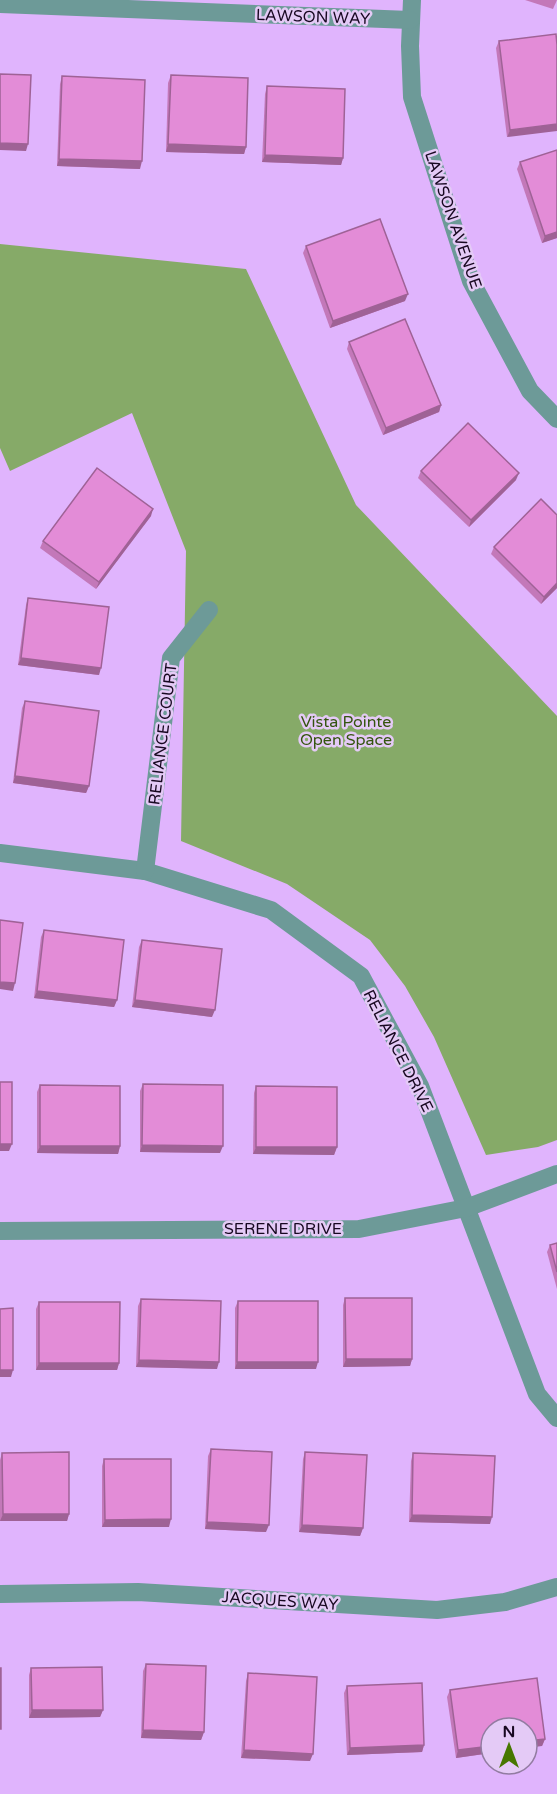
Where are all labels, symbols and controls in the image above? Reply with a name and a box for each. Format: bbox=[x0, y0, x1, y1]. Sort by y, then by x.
street label: LAWSON WAY bbox=[256, 5, 370, 29]
street label: LAWSON AVENUE bbox=[420, 148, 486, 292]
street label: RELIANCE COURT bbox=[144, 662, 182, 806]
park label: Vista Pointe Open Space bbox=[300, 712, 392, 750]
street label: RELIANCE DRIVE bbox=[358, 986, 438, 1116]
street label: SERENE DRIVE bbox=[224, 1219, 342, 1239]
street label: JACQUES WAY bbox=[221, 1587, 339, 1615]
north arrow bbox=[479, 1716, 539, 1776]
text: N bbox=[503, 1722, 515, 1742]

